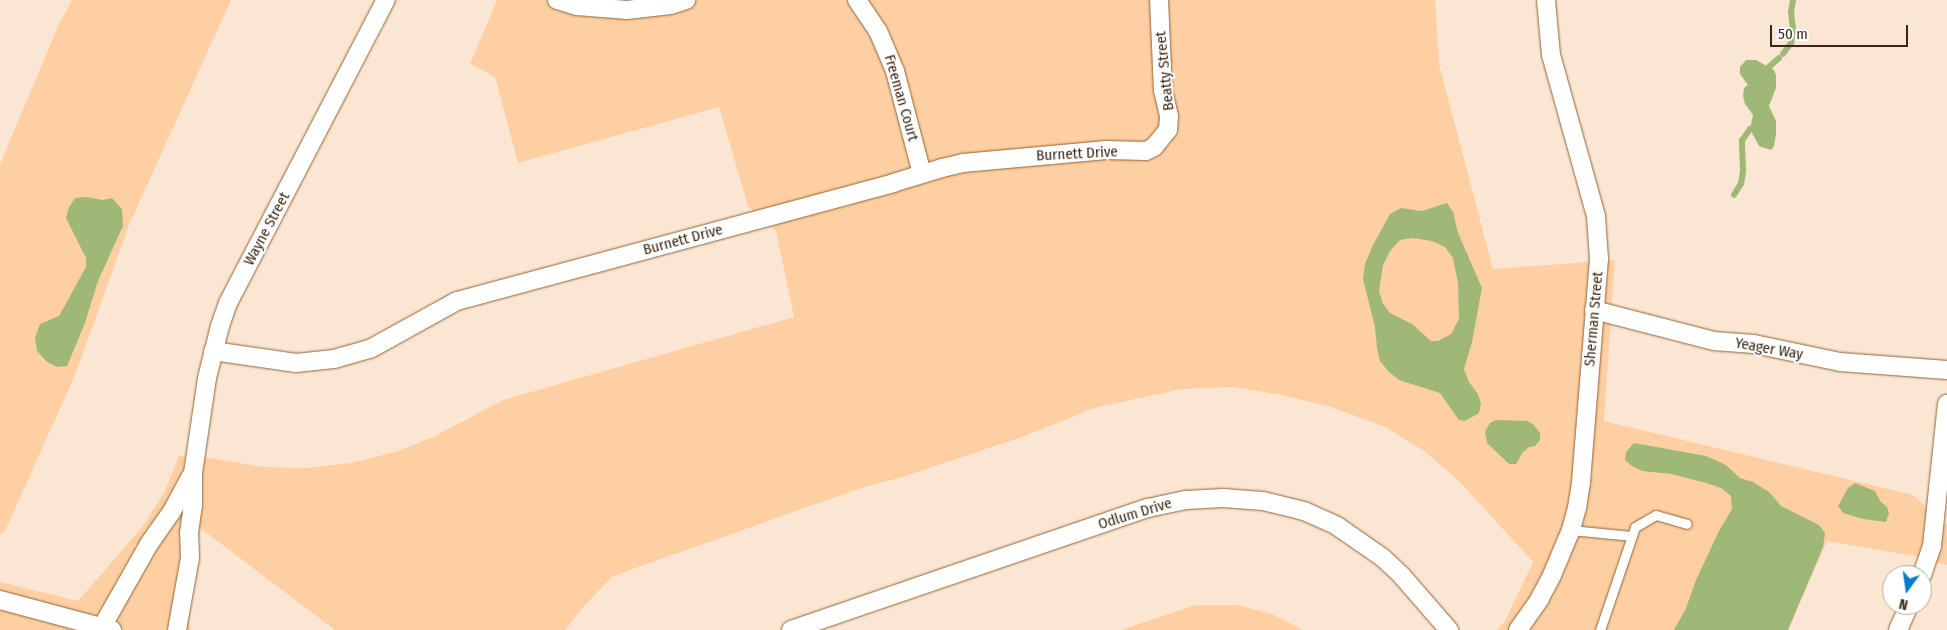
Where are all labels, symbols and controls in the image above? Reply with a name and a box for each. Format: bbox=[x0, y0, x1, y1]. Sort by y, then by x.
scale bar bbox=[1772, 15, 1910, 47]
text: 50 m bbox=[1778, 25, 1808, 43]
street label: Beatty Street bbox=[1152, 30, 1178, 112]
street label: Freeman Court bbox=[880, 53, 922, 143]
street label: Burnett Drive bbox=[1036, 143, 1118, 165]
street label: Wayne Street bbox=[240, 189, 294, 269]
street label: Burnett Drive bbox=[641, 221, 725, 259]
street label: Sherman Street bbox=[1581, 271, 1607, 367]
street label: Yeager Way bbox=[1734, 334, 1804, 364]
street label: Odlum Drive bbox=[1096, 494, 1174, 534]
north arrow bbox=[1882, 565, 1932, 615]
text: N bbox=[1897, 595, 1910, 613]

